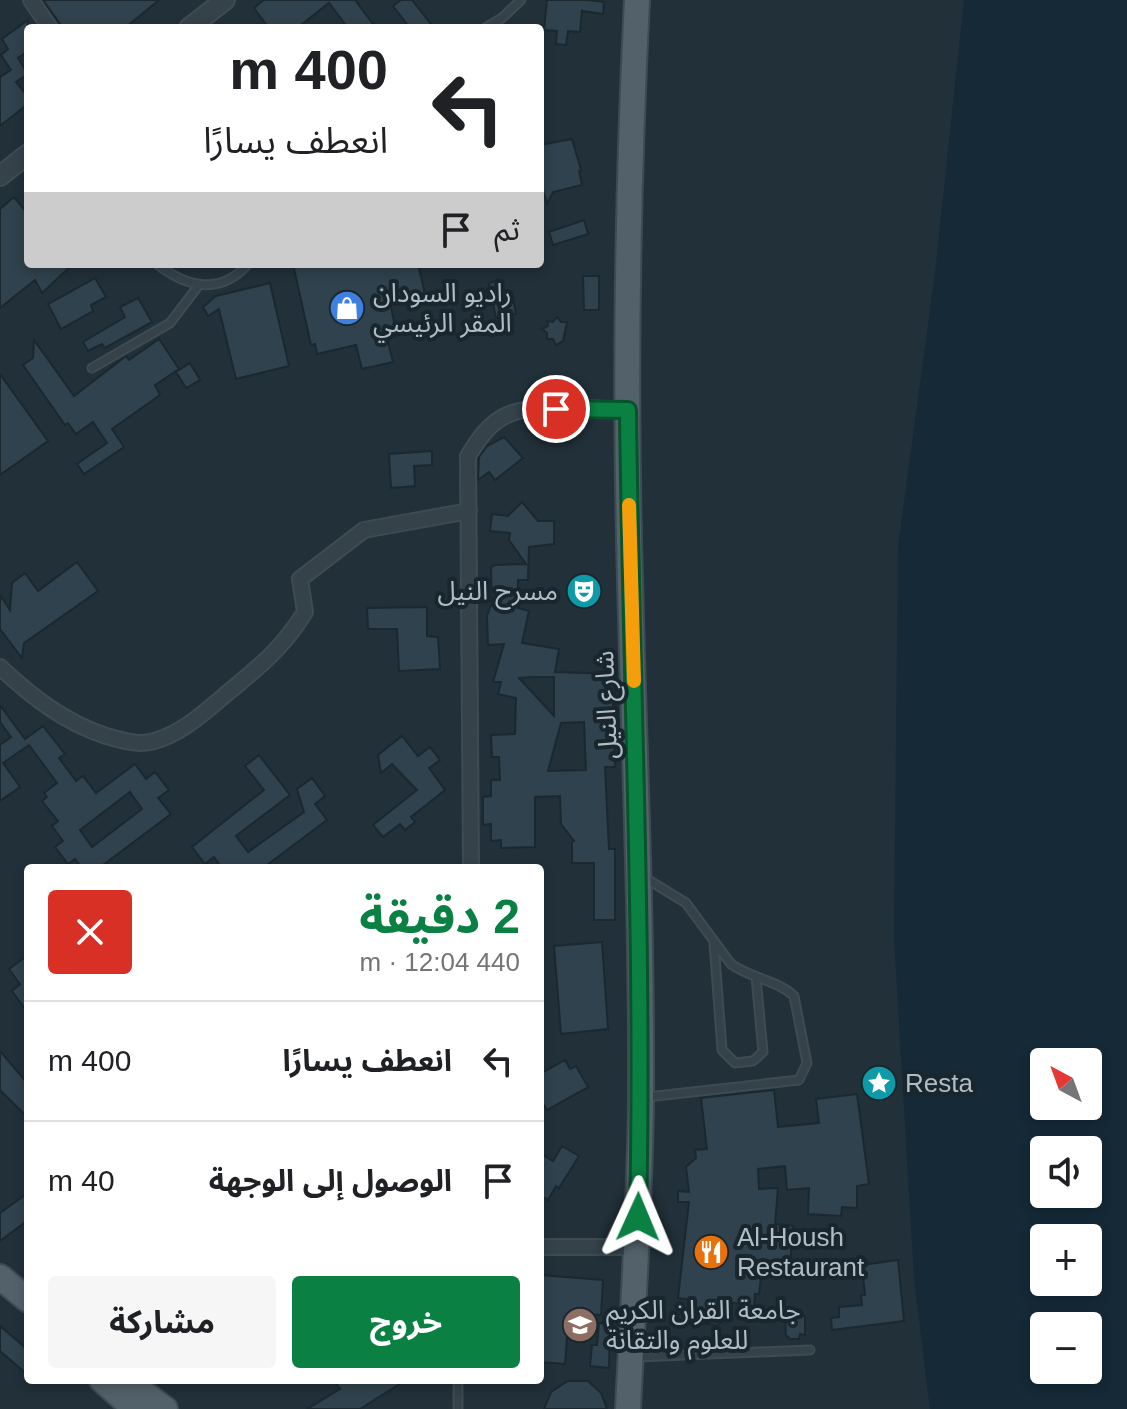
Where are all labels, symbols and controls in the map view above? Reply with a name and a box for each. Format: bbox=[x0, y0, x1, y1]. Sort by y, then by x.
text: 400 m bbox=[229, 38, 388, 101]
icon: left bbox=[416, 56, 520, 160]
text: انعطف يسارًا bbox=[203, 120, 388, 161]
icon: arrive bbox=[434, 208, 478, 252]
text: ثم bbox=[494, 213, 520, 246]
place label: راديو السودان المقر الرئيسي bbox=[373, 278, 512, 343]
shop icon: راديو السودان المقر الرئيسي bbox=[328, 289, 366, 327]
pin bbox=[522, 375, 590, 443]
icon: arrive bbox=[534, 387, 578, 431]
theatre icon: مسرح النيل bbox=[565, 572, 603, 610]
place label: مسرح النيل bbox=[438, 576, 558, 610]
street label: شارع النيل bbox=[589, 650, 627, 760]
button: close bbox=[48, 890, 132, 974]
text: 2 دقيقة bbox=[359, 890, 520, 943]
text: 440 m · 12:04 bbox=[360, 947, 520, 977]
icon: left bbox=[476, 1039, 520, 1083]
text: 400 m bbox=[48, 1044, 131, 1077]
text: انعطف يسارًا bbox=[283, 1044, 452, 1077]
north arrow bbox=[1030, 1048, 1102, 1120]
map controls bbox=[1030, 1048, 1102, 1384]
place icon: Resta bbox=[860, 1064, 898, 1102]
place label: Resta bbox=[905, 1068, 973, 1098]
button: sound bbox=[1030, 1136, 1102, 1208]
icon: arrive bbox=[476, 1159, 520, 1203]
text: 40 m bbox=[48, 1164, 115, 1197]
text: الوصول إلى الوجهة bbox=[209, 1164, 452, 1197]
position arrow bbox=[596, 1175, 680, 1259]
place label: Al-Housh Restaurant bbox=[737, 1222, 865, 1282]
button: + bbox=[1030, 1224, 1102, 1296]
restaurant icon: Al-Housh Restaurant bbox=[692, 1233, 730, 1271]
button: مشاركة bbox=[48, 1276, 276, 1368]
button: خروج bbox=[292, 1276, 520, 1368]
place label: جامعة القران الكريم للعلوم والتقانة bbox=[606, 1295, 801, 1360]
school or university icon: جامعة القران الكريم للعلوم والتقانة bbox=[561, 1306, 599, 1344]
button: − bbox=[1030, 1312, 1102, 1384]

